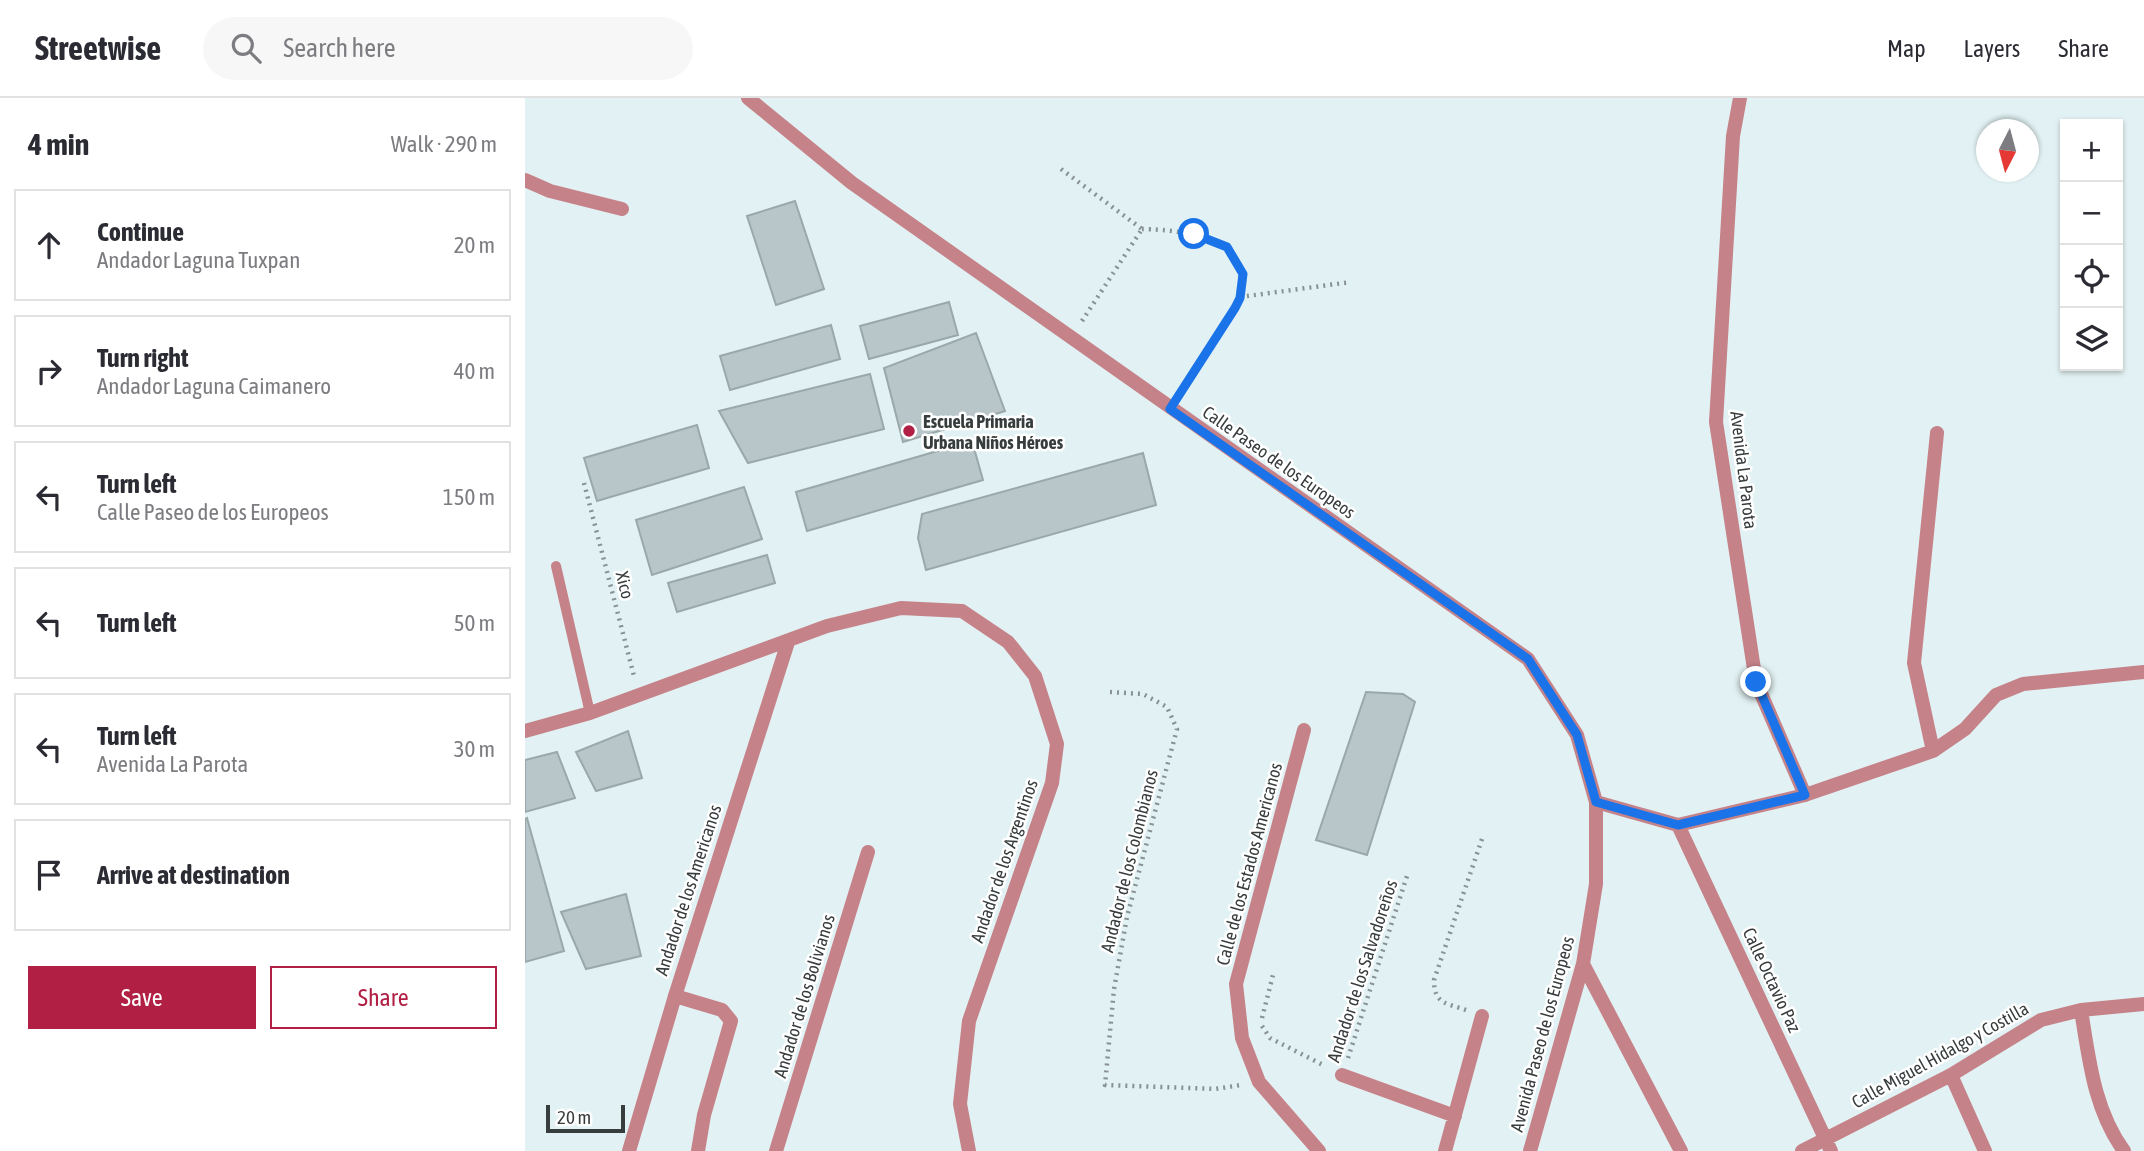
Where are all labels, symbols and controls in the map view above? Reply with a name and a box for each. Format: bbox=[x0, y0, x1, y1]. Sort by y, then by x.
search box bbox=[203, 17, 693, 80]
text: Streetwise bbox=[35, 29, 161, 67]
icon: search bbox=[227, 29, 265, 67]
text: Search here bbox=[283, 33, 396, 63]
text: Map bbox=[1887, 35, 1926, 62]
text: Layers bbox=[1964, 35, 2020, 62]
text: Share bbox=[2058, 35, 2109, 62]
north arrow bbox=[1976, 119, 2039, 182]
map controls bbox=[2060, 119, 2123, 371]
button: + bbox=[2060, 119, 2123, 182]
text: 4 min bbox=[28, 127, 89, 161]
text: Walk · 290 m bbox=[391, 131, 497, 157]
button: − bbox=[2060, 182, 2123, 245]
text: Continue bbox=[97, 217, 184, 247]
route start bbox=[1178, 218, 1209, 249]
icon: ahead bbox=[30, 226, 68, 264]
text: 20 m bbox=[454, 232, 495, 258]
button: locate bbox=[2060, 245, 2123, 308]
text: Andador Laguna Tuxpan bbox=[97, 247, 300, 273]
button: layers bbox=[2060, 308, 2123, 371]
text: Turn right bbox=[97, 343, 188, 373]
icon: right bbox=[30, 352, 68, 390]
text: 40 m bbox=[454, 358, 495, 384]
text: Andador Laguna Caimanero bbox=[97, 373, 331, 399]
street label: Calle Paseo de los Europeos bbox=[1199, 401, 1359, 523]
street label: Avenida La Parota bbox=[1726, 410, 1762, 530]
place label: Escuela Primaria Urbana Niños Héroes bbox=[923, 411, 1064, 453]
marker: Escuela Primaria Urbana Niños Héroes bbox=[901, 423, 917, 439]
text: Turn left bbox=[97, 469, 177, 499]
icon: left bbox=[30, 478, 68, 516]
text: 150 m bbox=[443, 484, 495, 510]
text: Calle Paseo de los Europeos bbox=[97, 499, 329, 525]
street label: Xico bbox=[612, 569, 638, 601]
icon: left bbox=[30, 604, 68, 642]
text: Turn left bbox=[97, 608, 177, 638]
text: 50 m bbox=[454, 610, 495, 636]
route end bbox=[1740, 666, 1771, 697]
text: Turn left bbox=[97, 721, 177, 751]
icon: left bbox=[30, 730, 68, 768]
text: 30 m bbox=[454, 736, 495, 762]
text: Avenida La Parota bbox=[97, 751, 248, 777]
street label: Calle de los Estados Americanos bbox=[1212, 760, 1286, 968]
street label: Andador de los Colombianos bbox=[1096, 768, 1162, 954]
street label: Andador de los Argentinos bbox=[966, 777, 1042, 945]
street label: Andador de los Americanos bbox=[650, 802, 726, 978]
icon: arrive bbox=[30, 856, 68, 894]
text: Arrive at destination bbox=[97, 860, 290, 890]
street label: Andador de los Salvadoreños bbox=[1323, 877, 1401, 1065]
street label: Andador de los Bolivianos bbox=[769, 912, 839, 1080]
street label: Calle Octavio Paz bbox=[1739, 924, 1806, 1036]
street label: Avenida Paseo de los Europeos bbox=[1506, 934, 1578, 1134]
button: Save bbox=[28, 966, 256, 1029]
button: Share bbox=[270, 966, 497, 1029]
street label: Calle Miguel Hidalgo y Costilla bbox=[1848, 998, 2032, 1112]
scale bar bbox=[546, 1102, 625, 1134]
text: 20 m bbox=[557, 1106, 591, 1128]

